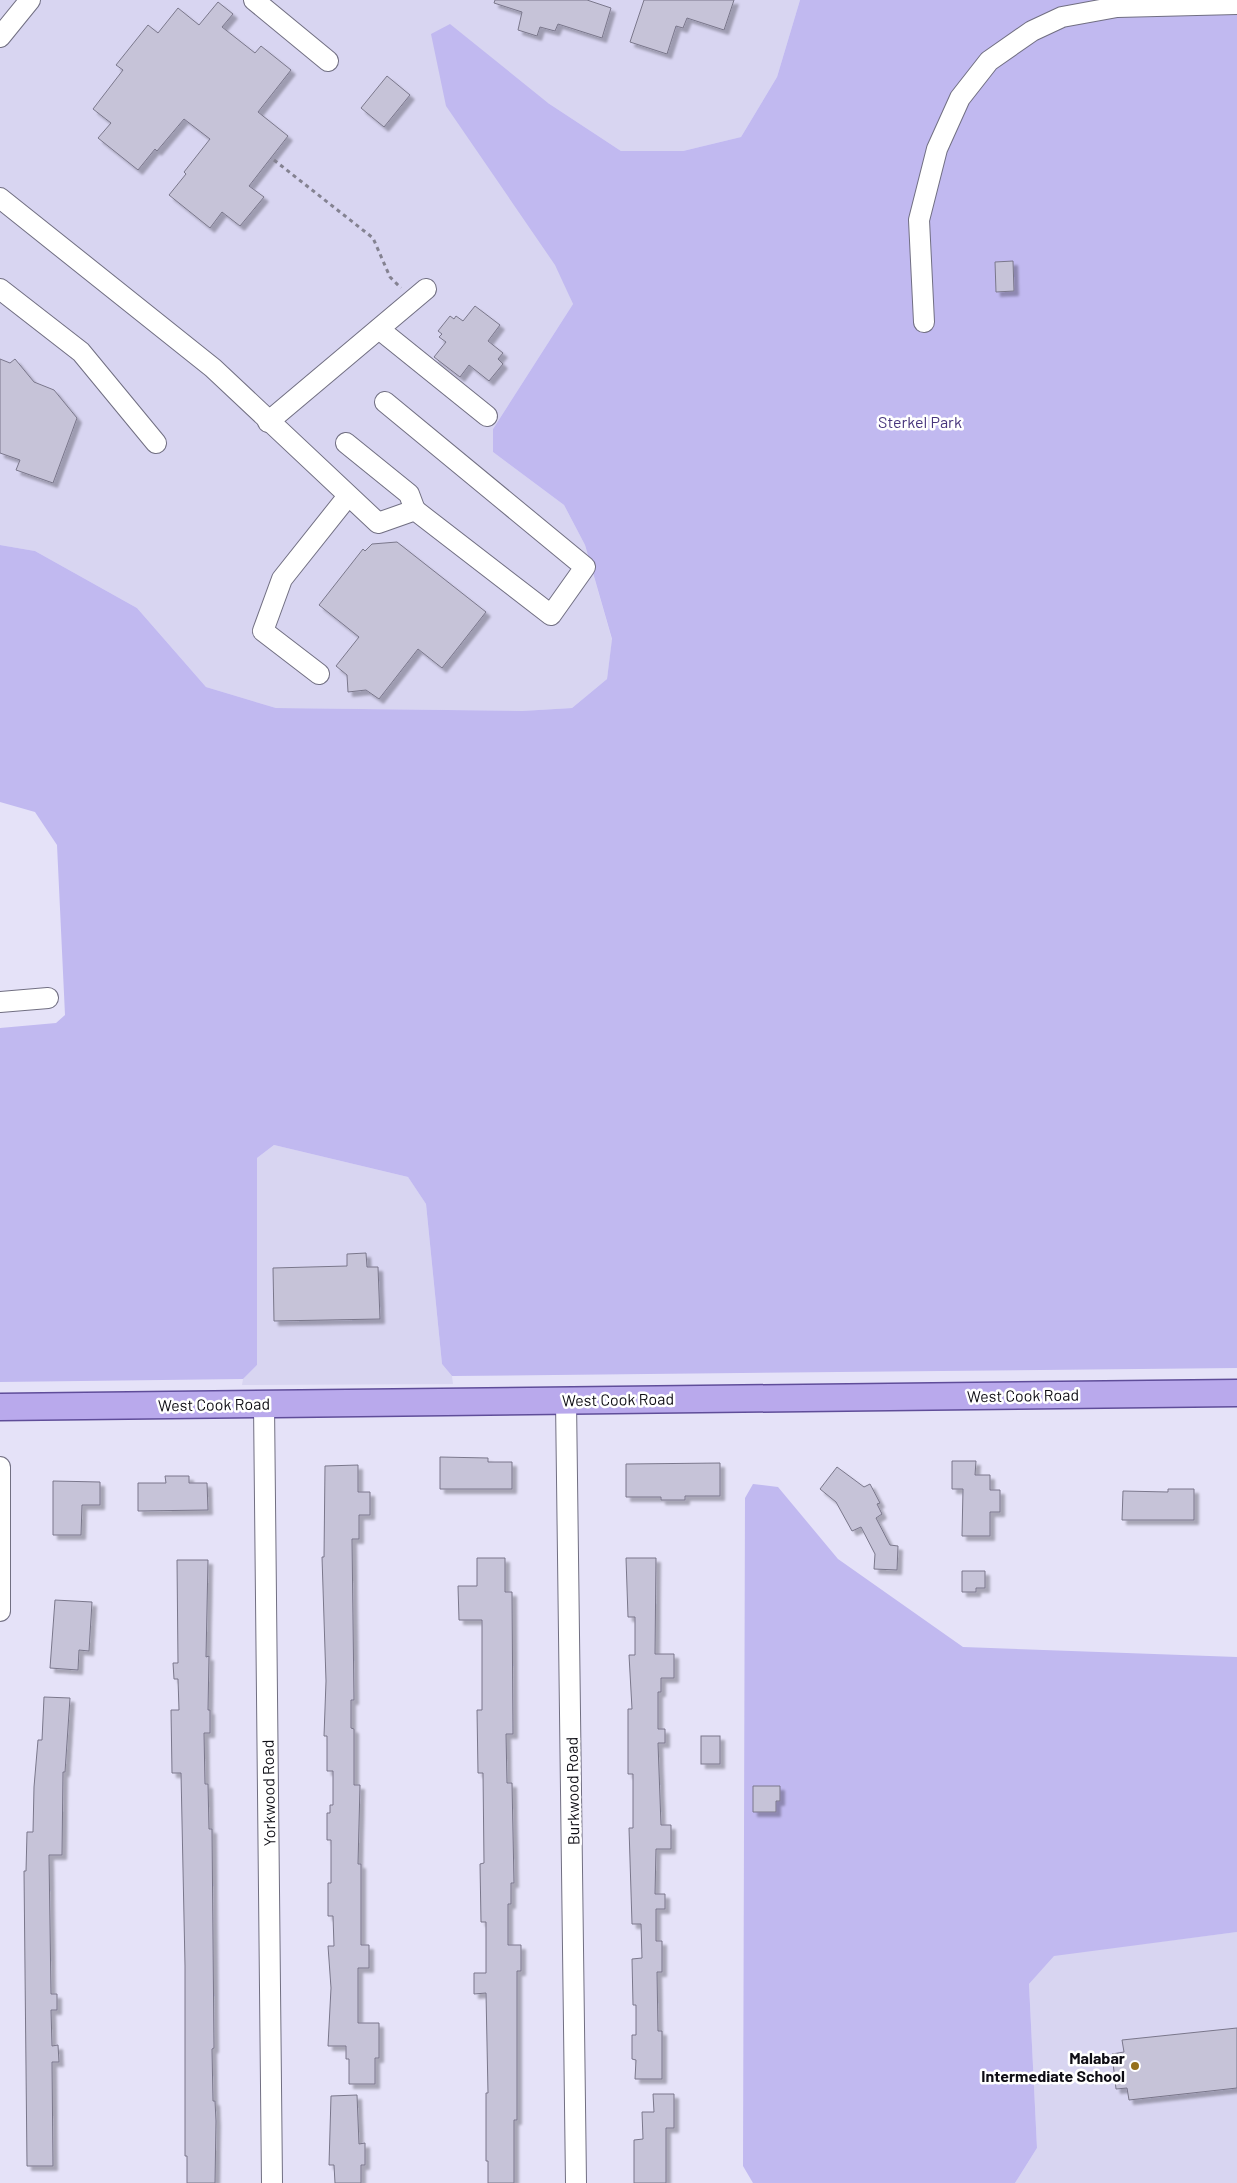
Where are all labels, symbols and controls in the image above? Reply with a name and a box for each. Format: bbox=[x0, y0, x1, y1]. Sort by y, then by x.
park label: Sterkel Park bbox=[878, 412, 962, 431]
street label: West Cook Road bbox=[967, 1385, 1079, 1405]
street label: West Cook Road bbox=[562, 1389, 674, 1409]
street label: West Cook Road bbox=[158, 1394, 270, 1414]
street label: Burkwood Road bbox=[562, 1737, 582, 1845]
street label: Yorkwood Road bbox=[258, 1740, 278, 1846]
place label: Malabar Intermediate School bbox=[981, 2048, 1125, 2085]
marker: Malabar Intermediate School bbox=[1129, 2060, 1141, 2072]

